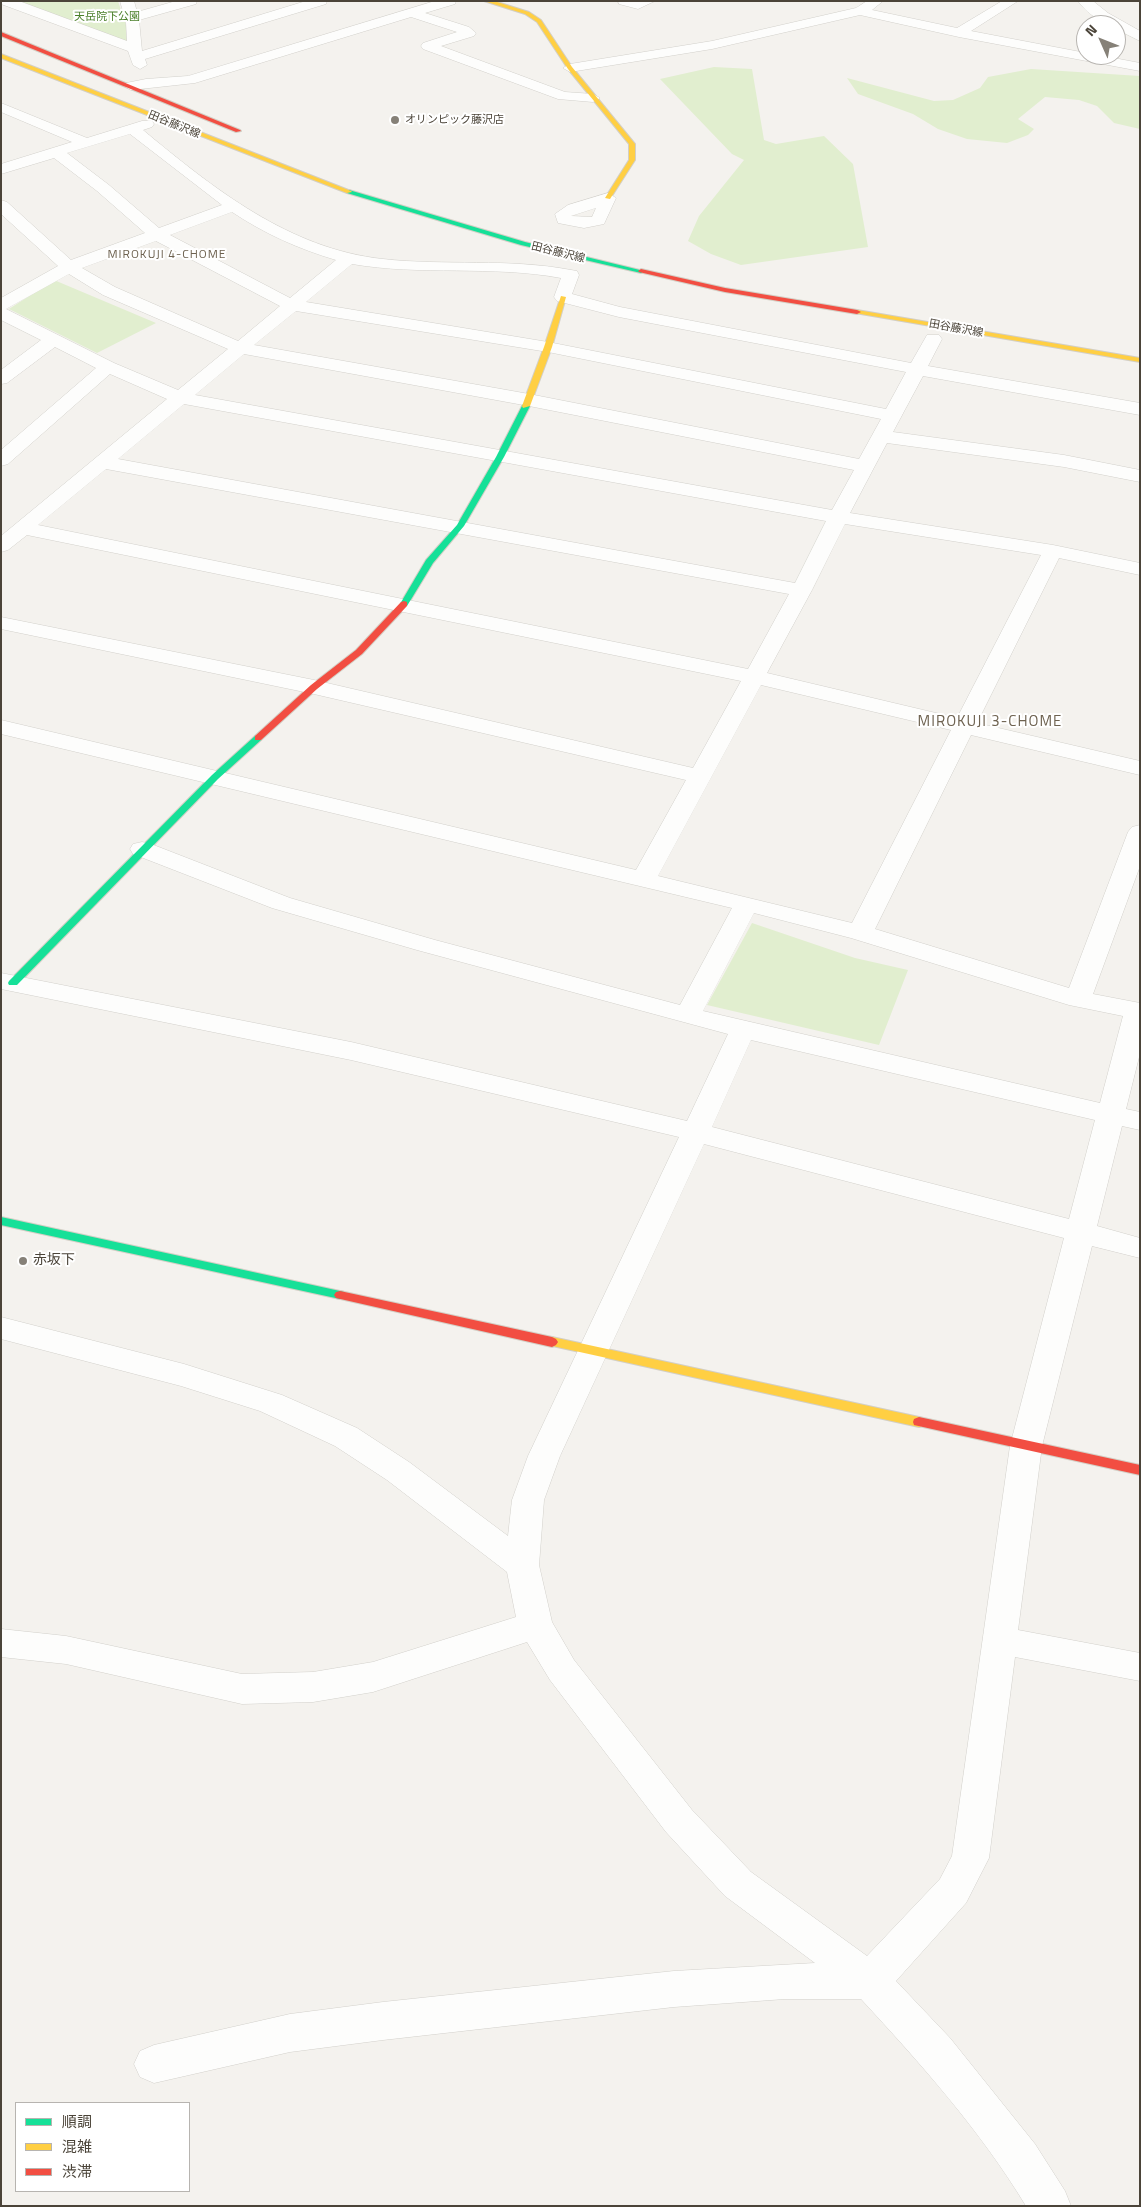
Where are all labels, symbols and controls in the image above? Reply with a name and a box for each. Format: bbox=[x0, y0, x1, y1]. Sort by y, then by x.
park label: 天岳院下公園 bbox=[74, 10, 140, 24]
north arrow bbox=[1076, 15, 1126, 65]
text: N bbox=[1080, 19, 1101, 41]
street label: 田谷藤沢線 bbox=[146, 109, 202, 141]
place label: オリンピック藤沢店 bbox=[405, 113, 504, 127]
marker: オリンピック藤沢店 bbox=[389, 114, 401, 126]
street label: 田谷藤沢線 bbox=[530, 240, 586, 266]
district label: MIROKUJI 4-CHOME bbox=[105, 248, 229, 262]
street label: 田谷藤沢線 bbox=[928, 318, 984, 340]
district label: MIROKUJI 3-CHOME bbox=[916, 713, 1064, 731]
place label: 赤坂下 bbox=[33, 1253, 75, 1269]
marker: 赤坂下 bbox=[17, 1255, 29, 1267]
legend bbox=[15, 2102, 190, 2192]
text: 順調 bbox=[62, 2110, 92, 2133]
text: 混雑 bbox=[62, 2135, 92, 2158]
text: 渋滞 bbox=[62, 2160, 92, 2183]

